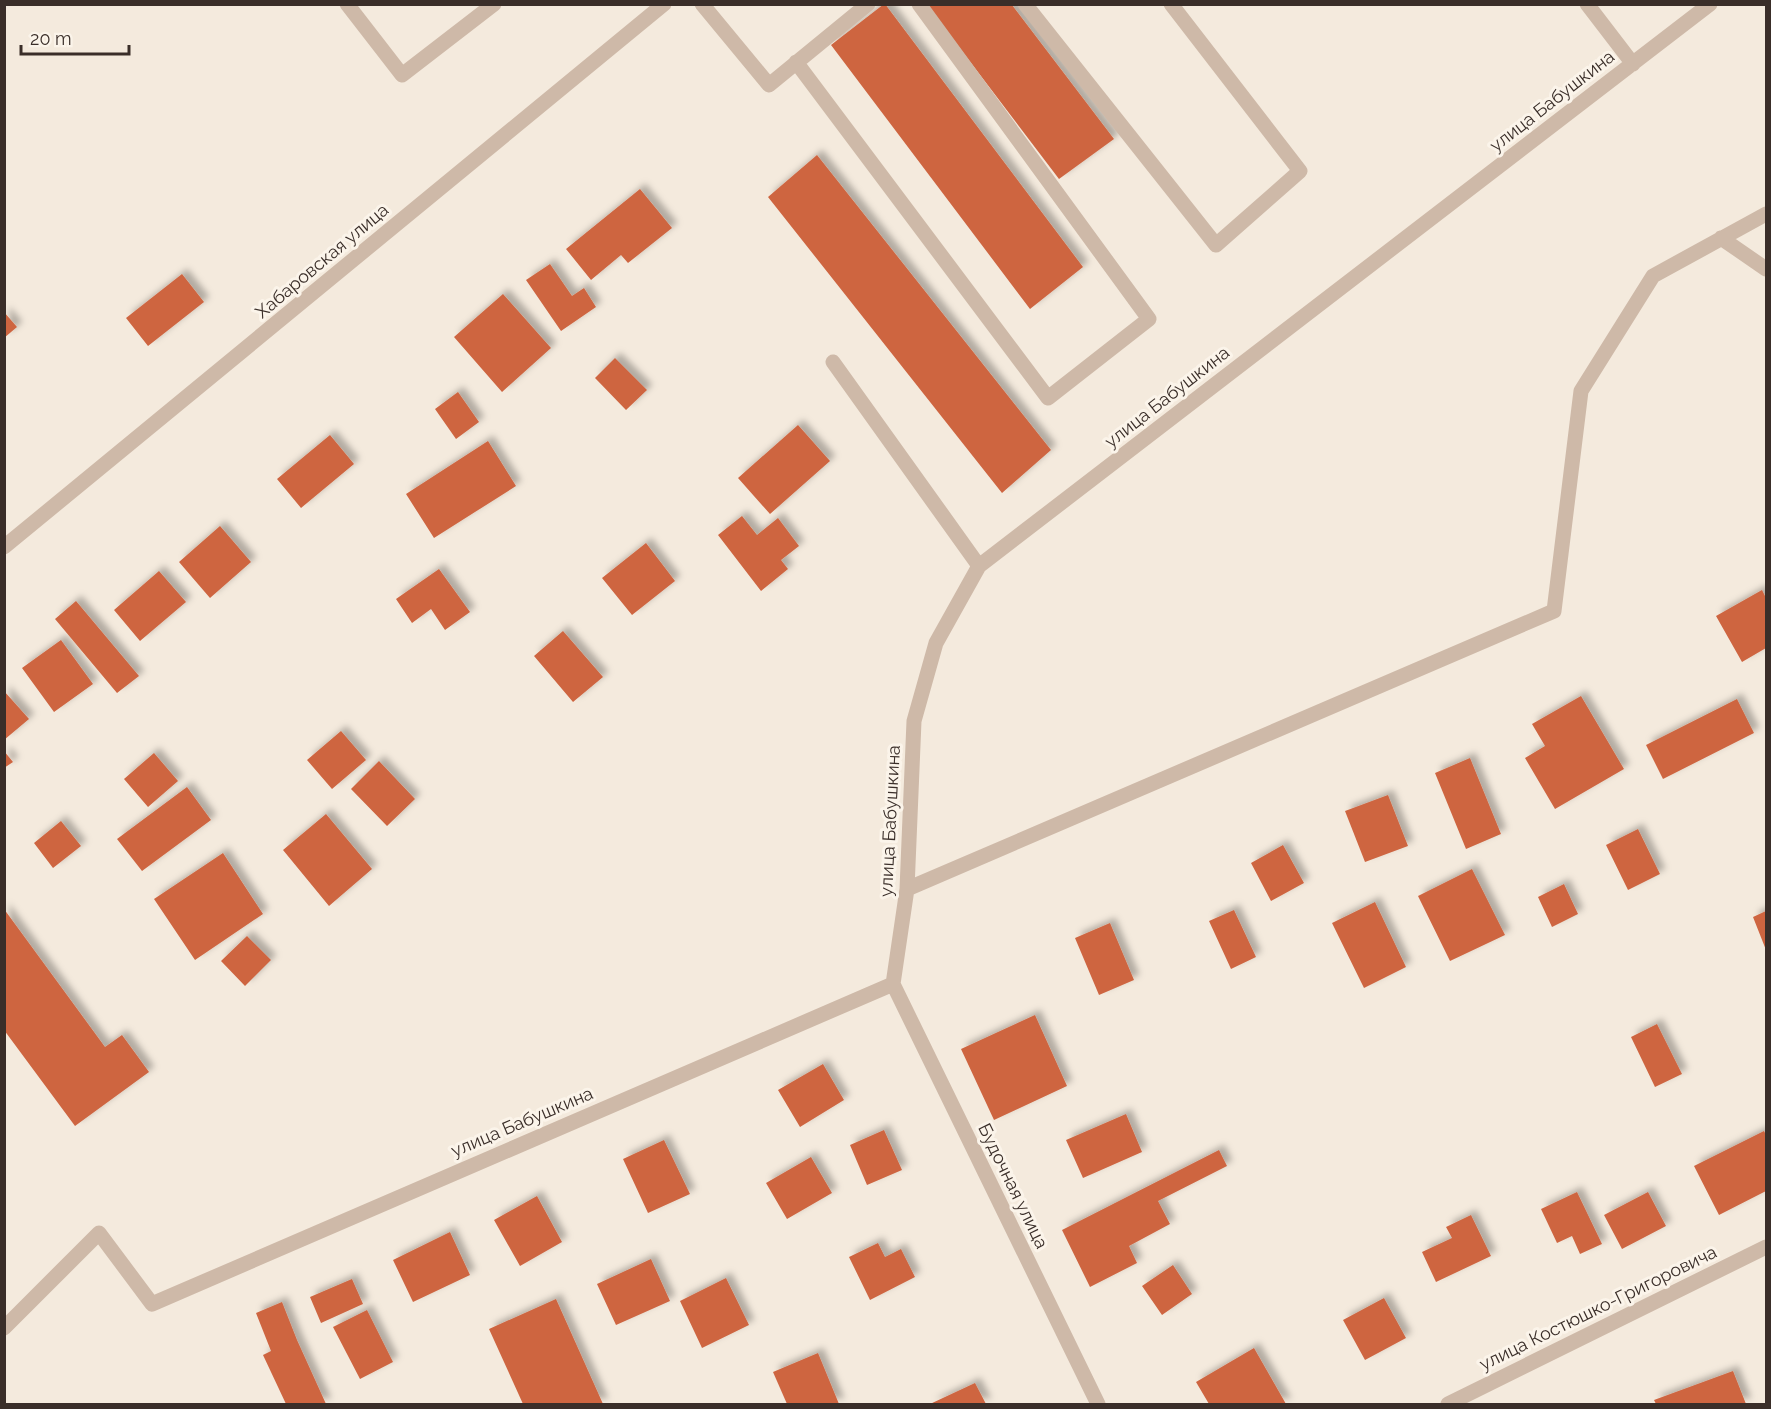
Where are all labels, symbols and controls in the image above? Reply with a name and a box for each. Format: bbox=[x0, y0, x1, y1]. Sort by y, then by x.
scale bar bbox=[21, 18, 129, 56]
text: 20 m bbox=[30, 28, 72, 49]
street label: улица Бабушкина bbox=[1485, 45, 1618, 156]
street label: Хабаровская улица bbox=[251, 199, 392, 322]
street label: улица Бабушкина bbox=[1100, 341, 1233, 452]
street label: улица Бабушкина bbox=[875, 744, 904, 897]
street label: улица Бабушкина bbox=[448, 1082, 596, 1161]
street label: Будочная улица bbox=[974, 1120, 1053, 1252]
street label: улица Костюшко-Григоровича bbox=[1476, 1241, 1720, 1374]

